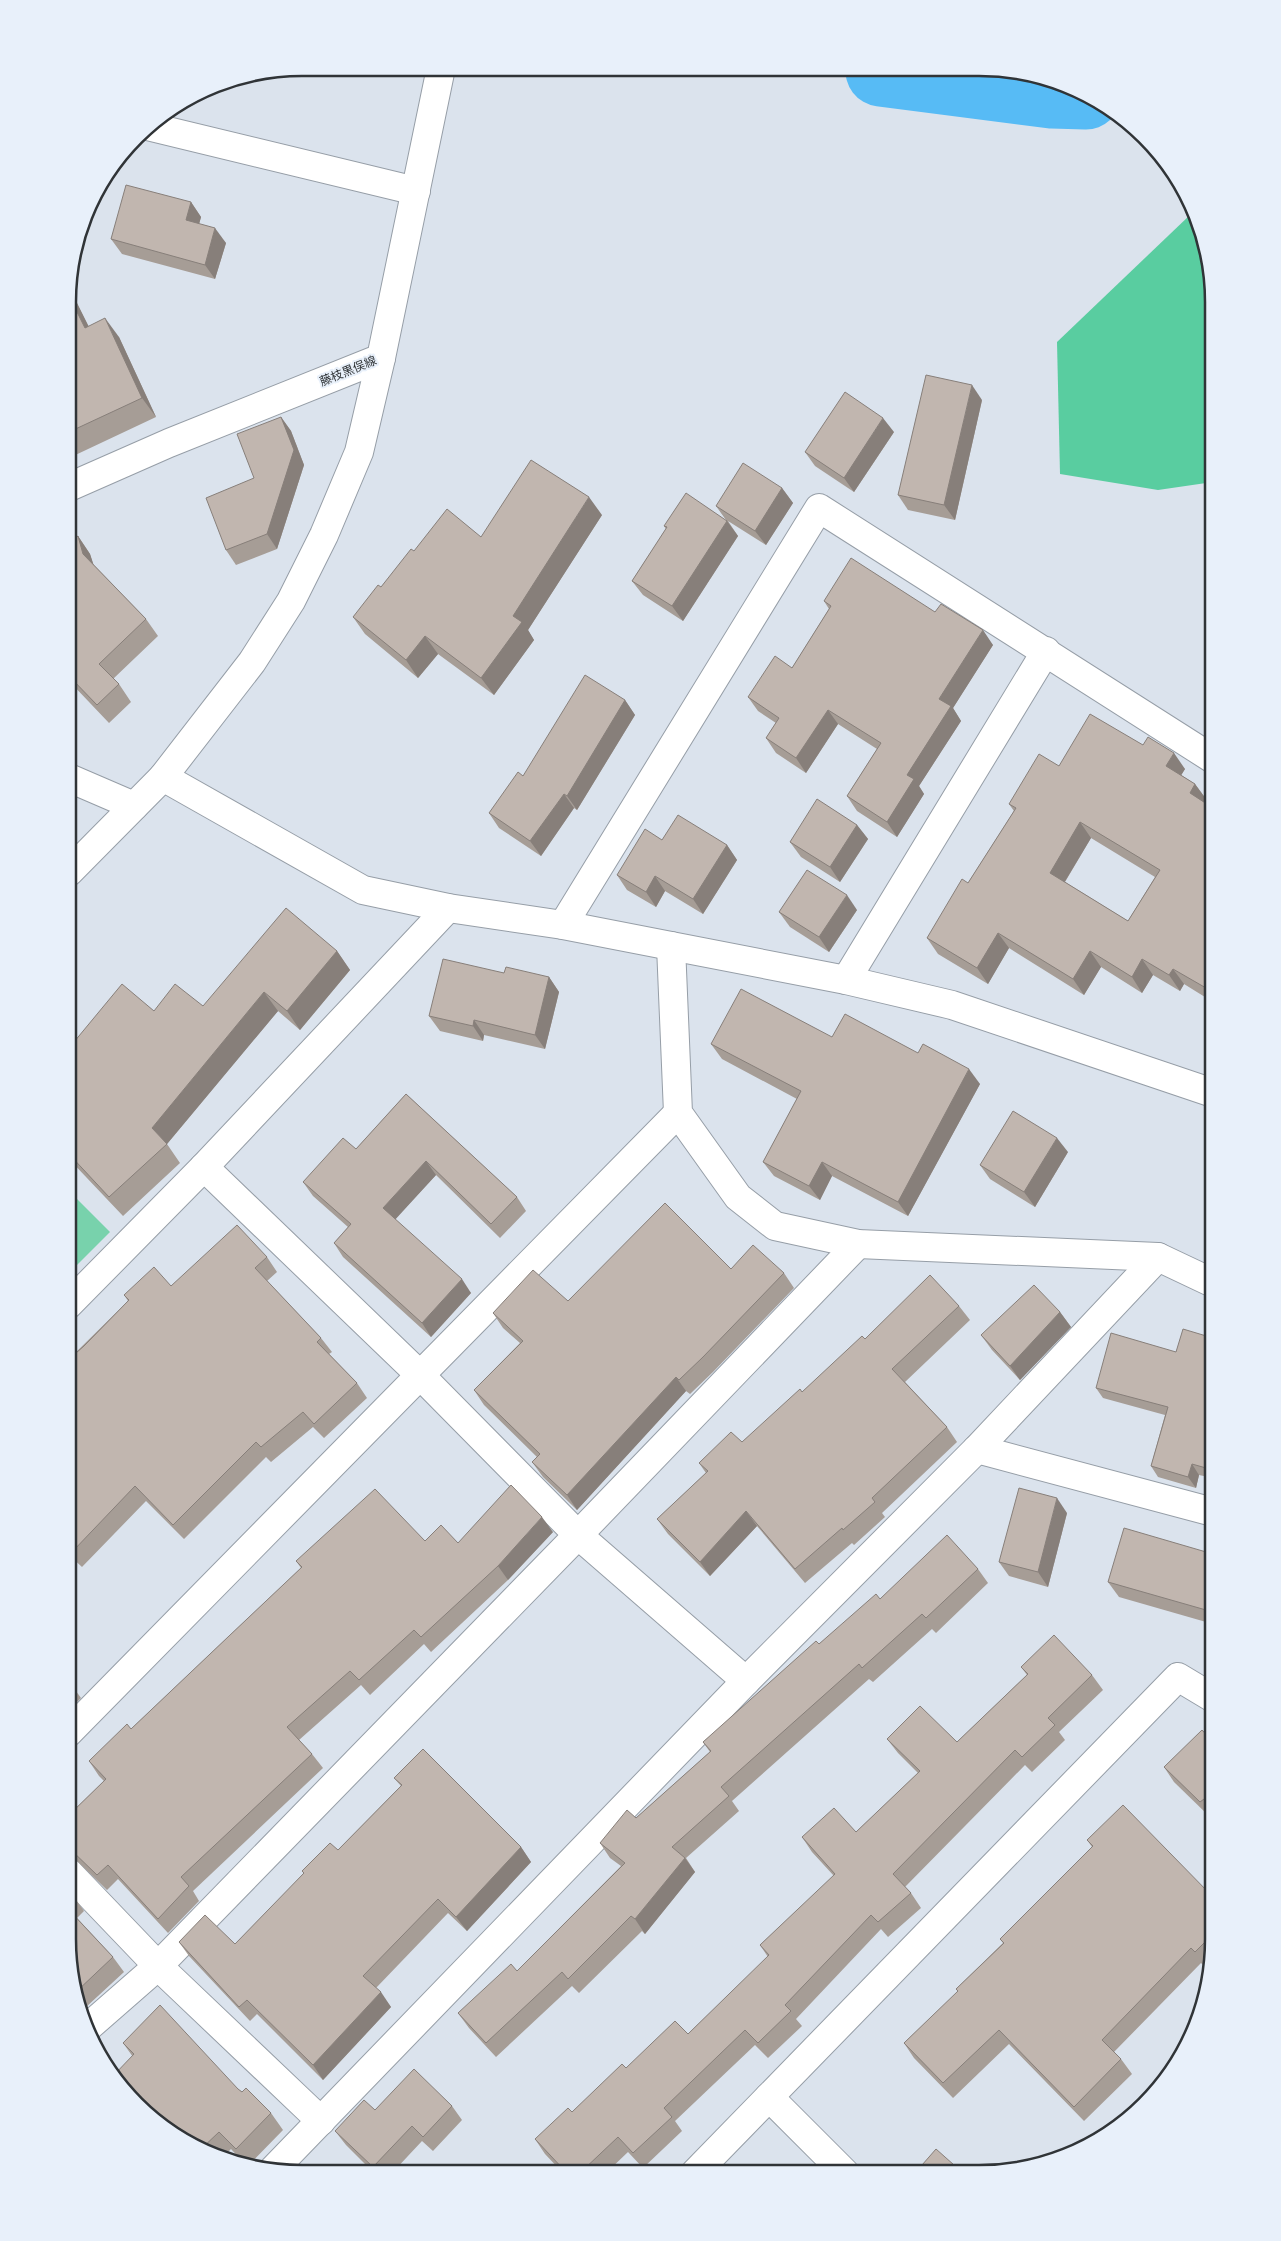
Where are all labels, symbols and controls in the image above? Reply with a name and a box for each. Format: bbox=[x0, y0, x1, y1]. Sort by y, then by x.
street label: 藤枝黒俣線 bbox=[317, 352, 379, 390]

